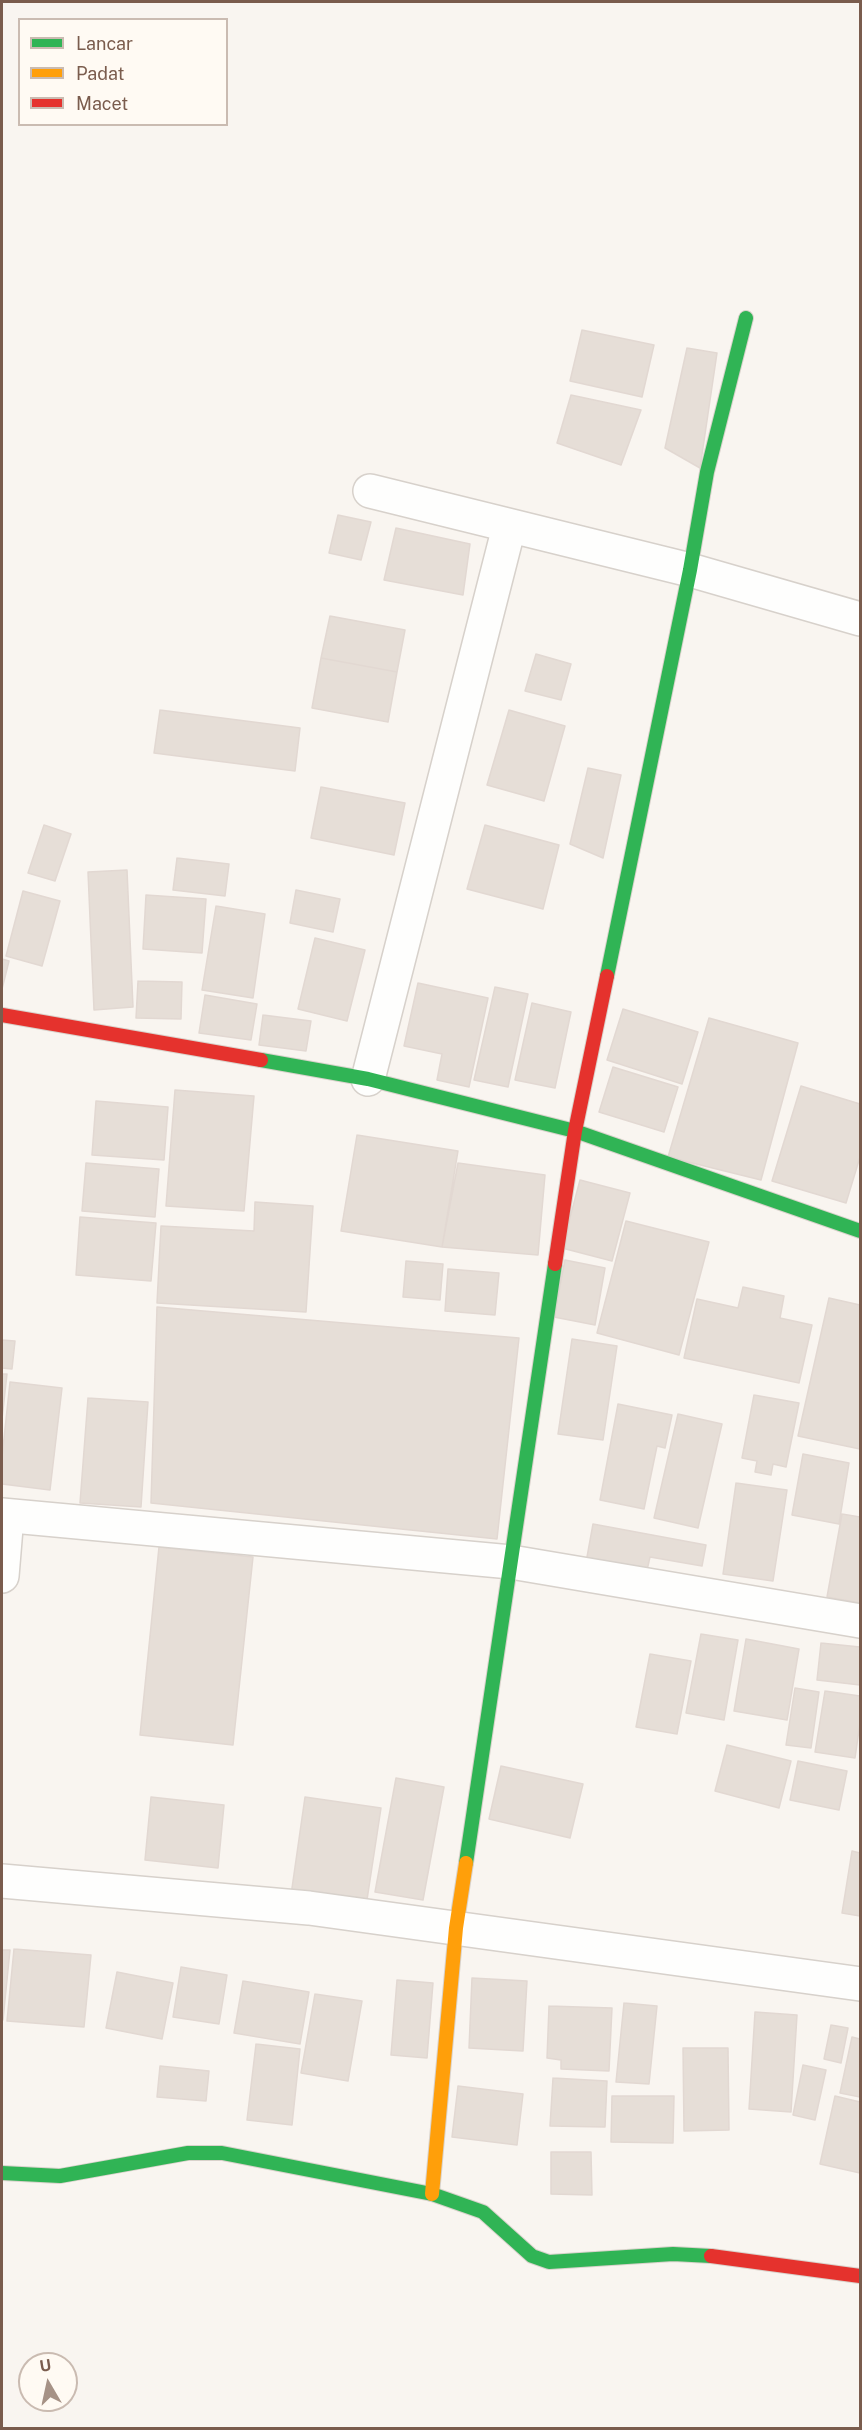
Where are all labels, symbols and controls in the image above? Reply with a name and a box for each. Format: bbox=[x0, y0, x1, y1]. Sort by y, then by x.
legend bbox=[18, 18, 228, 126]
text: Lancar bbox=[76, 33, 133, 54]
text: Padat bbox=[76, 63, 125, 84]
text: Macet bbox=[76, 93, 128, 114]
north arrow bbox=[18, 2352, 78, 2412]
text: U bbox=[38, 2355, 53, 2376]

